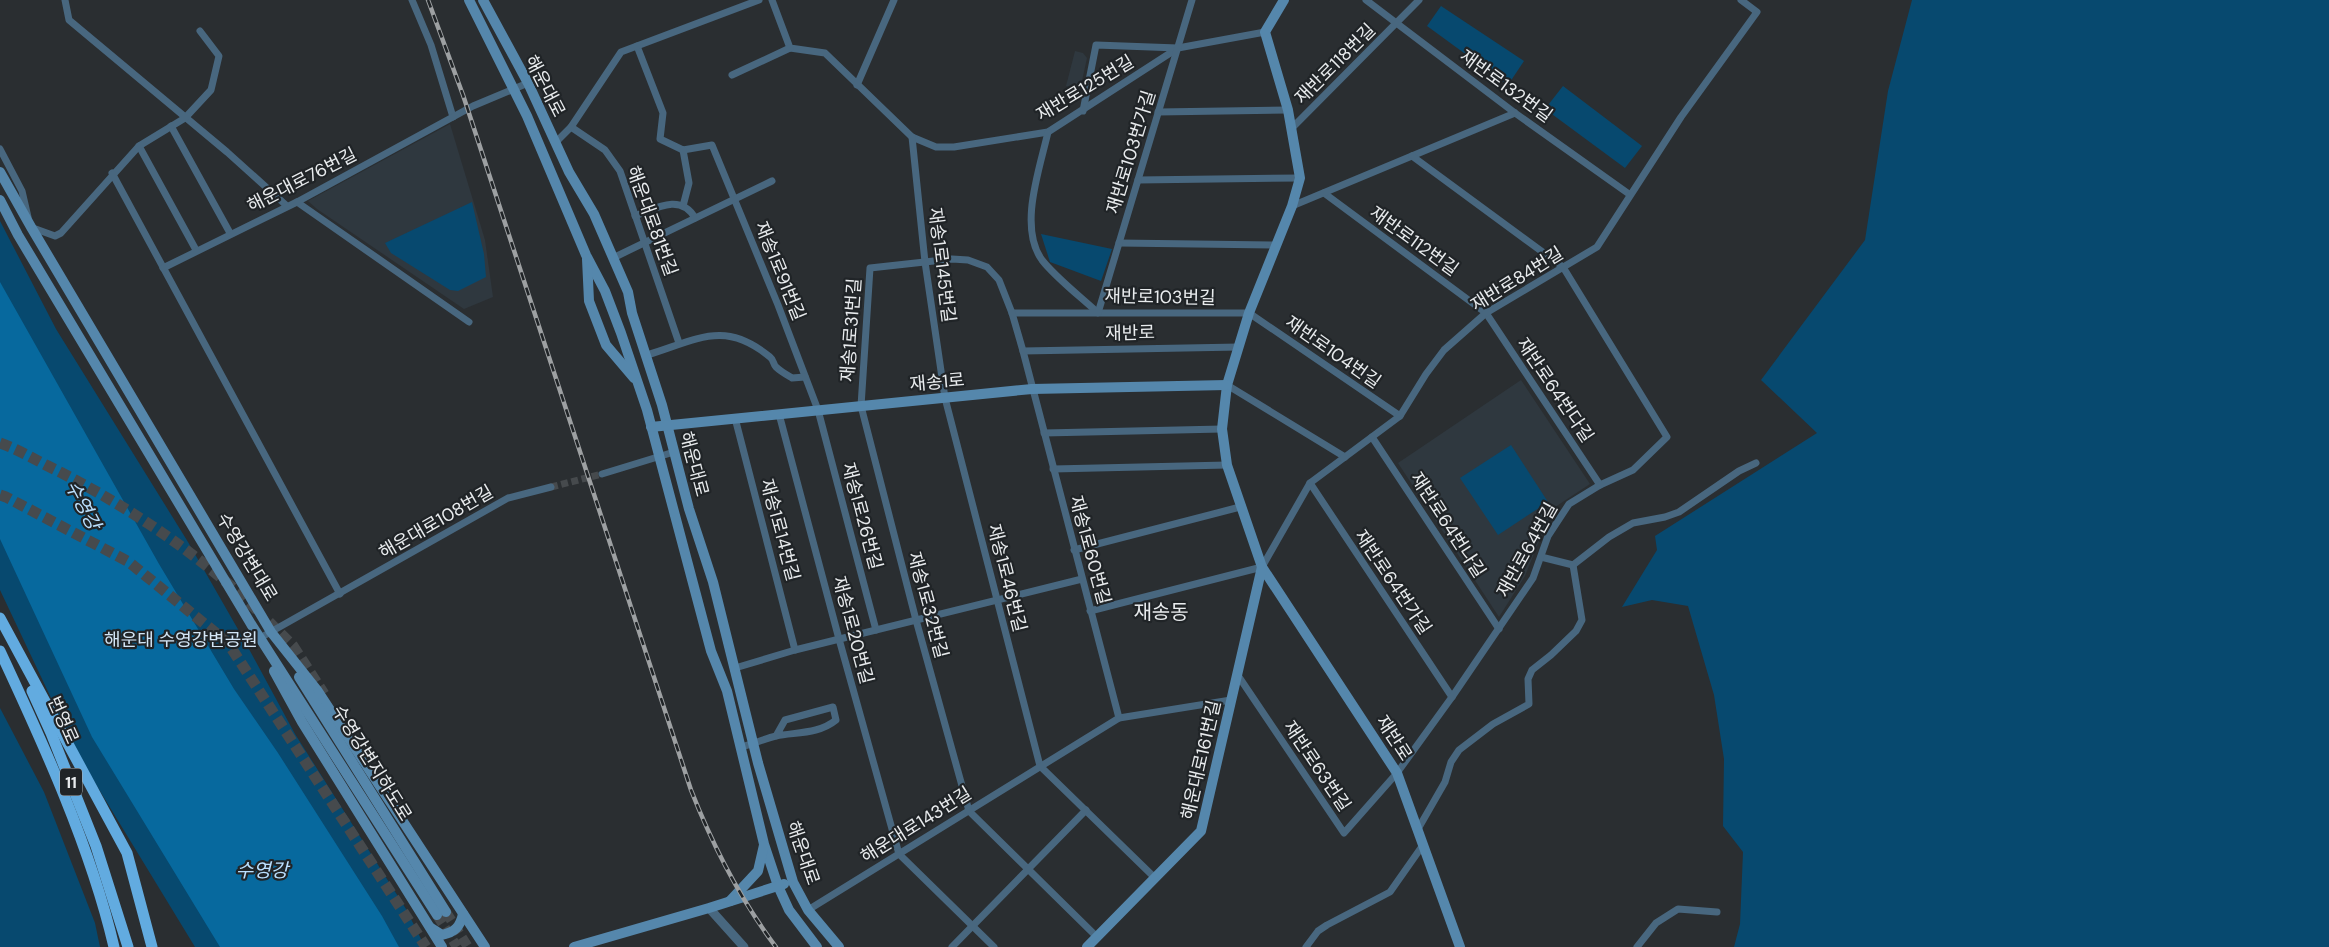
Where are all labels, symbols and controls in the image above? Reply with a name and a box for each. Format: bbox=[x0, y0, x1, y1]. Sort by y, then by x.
street label: 재반로118번길 bbox=[1289, 18, 1381, 110]
street label: 재반로132번길 bbox=[1455, 44, 1557, 128]
street label: 재반로125번길 bbox=[1032, 49, 1138, 127]
street label: 해운대로 bbox=[519, 51, 571, 121]
street label: 재반로103번가길 bbox=[1101, 87, 1161, 217]
street label: 해운대로76번길 bbox=[243, 142, 361, 218]
street label: 해운대로81번길 bbox=[621, 163, 683, 279]
street label: 재반로112번길 bbox=[1365, 201, 1463, 281]
street label: 재송1로145번길 bbox=[923, 206, 961, 324]
street label: 재송1로91번길 bbox=[749, 218, 811, 324]
street label: 재반로84번길 bbox=[1466, 241, 1568, 317]
street label: 재송1로31번길 bbox=[835, 277, 867, 383]
street label: 재반로103번길 bbox=[1104, 284, 1216, 310]
street label: 재반로104번길 bbox=[1280, 310, 1386, 394]
street label: 재반로 bbox=[1105, 321, 1155, 345]
street label: 재반로64번다길 bbox=[1511, 333, 1599, 447]
street label: 재송1로 bbox=[908, 368, 966, 396]
street label: 해운대로 bbox=[674, 429, 714, 499]
street label: 재송1로26번길 bbox=[836, 460, 888, 572]
street label: 재반로64번나길 bbox=[1405, 467, 1491, 583]
water label: 수영강 bbox=[60, 476, 108, 536]
street label: 재송1로14번길 bbox=[755, 476, 805, 584]
street label: 해운대로108번길 bbox=[374, 480, 498, 564]
street label: 재송1로60번길 bbox=[1064, 493, 1116, 607]
street label: 재반로64번길 bbox=[1491, 498, 1563, 602]
street label: 수영강변대로 bbox=[211, 508, 283, 606]
street label: 재송1로46번길 bbox=[982, 521, 1032, 635]
street label: 재반로64번가길 bbox=[1349, 525, 1437, 639]
street label: 재송1로32번길 bbox=[902, 549, 954, 661]
street label: 재송1로20번길 bbox=[827, 573, 879, 687]
district label: 재송동 bbox=[1133, 599, 1189, 625]
park label: 해운대 수영강변공원 bbox=[104, 628, 258, 652]
street label: 번영로 bbox=[42, 692, 84, 748]
street label: 해운대로161번길 bbox=[1176, 698, 1226, 822]
street label: 수영강변지하도로 bbox=[327, 700, 417, 826]
street label: 재반로 bbox=[1370, 711, 1418, 765]
street label: 재반로63번길 bbox=[1278, 716, 1356, 816]
road number: 11 bbox=[60, 769, 82, 796]
street label: 해운대로143번길 bbox=[856, 781, 976, 869]
street label: 해운대로 bbox=[781, 818, 825, 888]
water label: 수영강 bbox=[236, 858, 291, 883]

